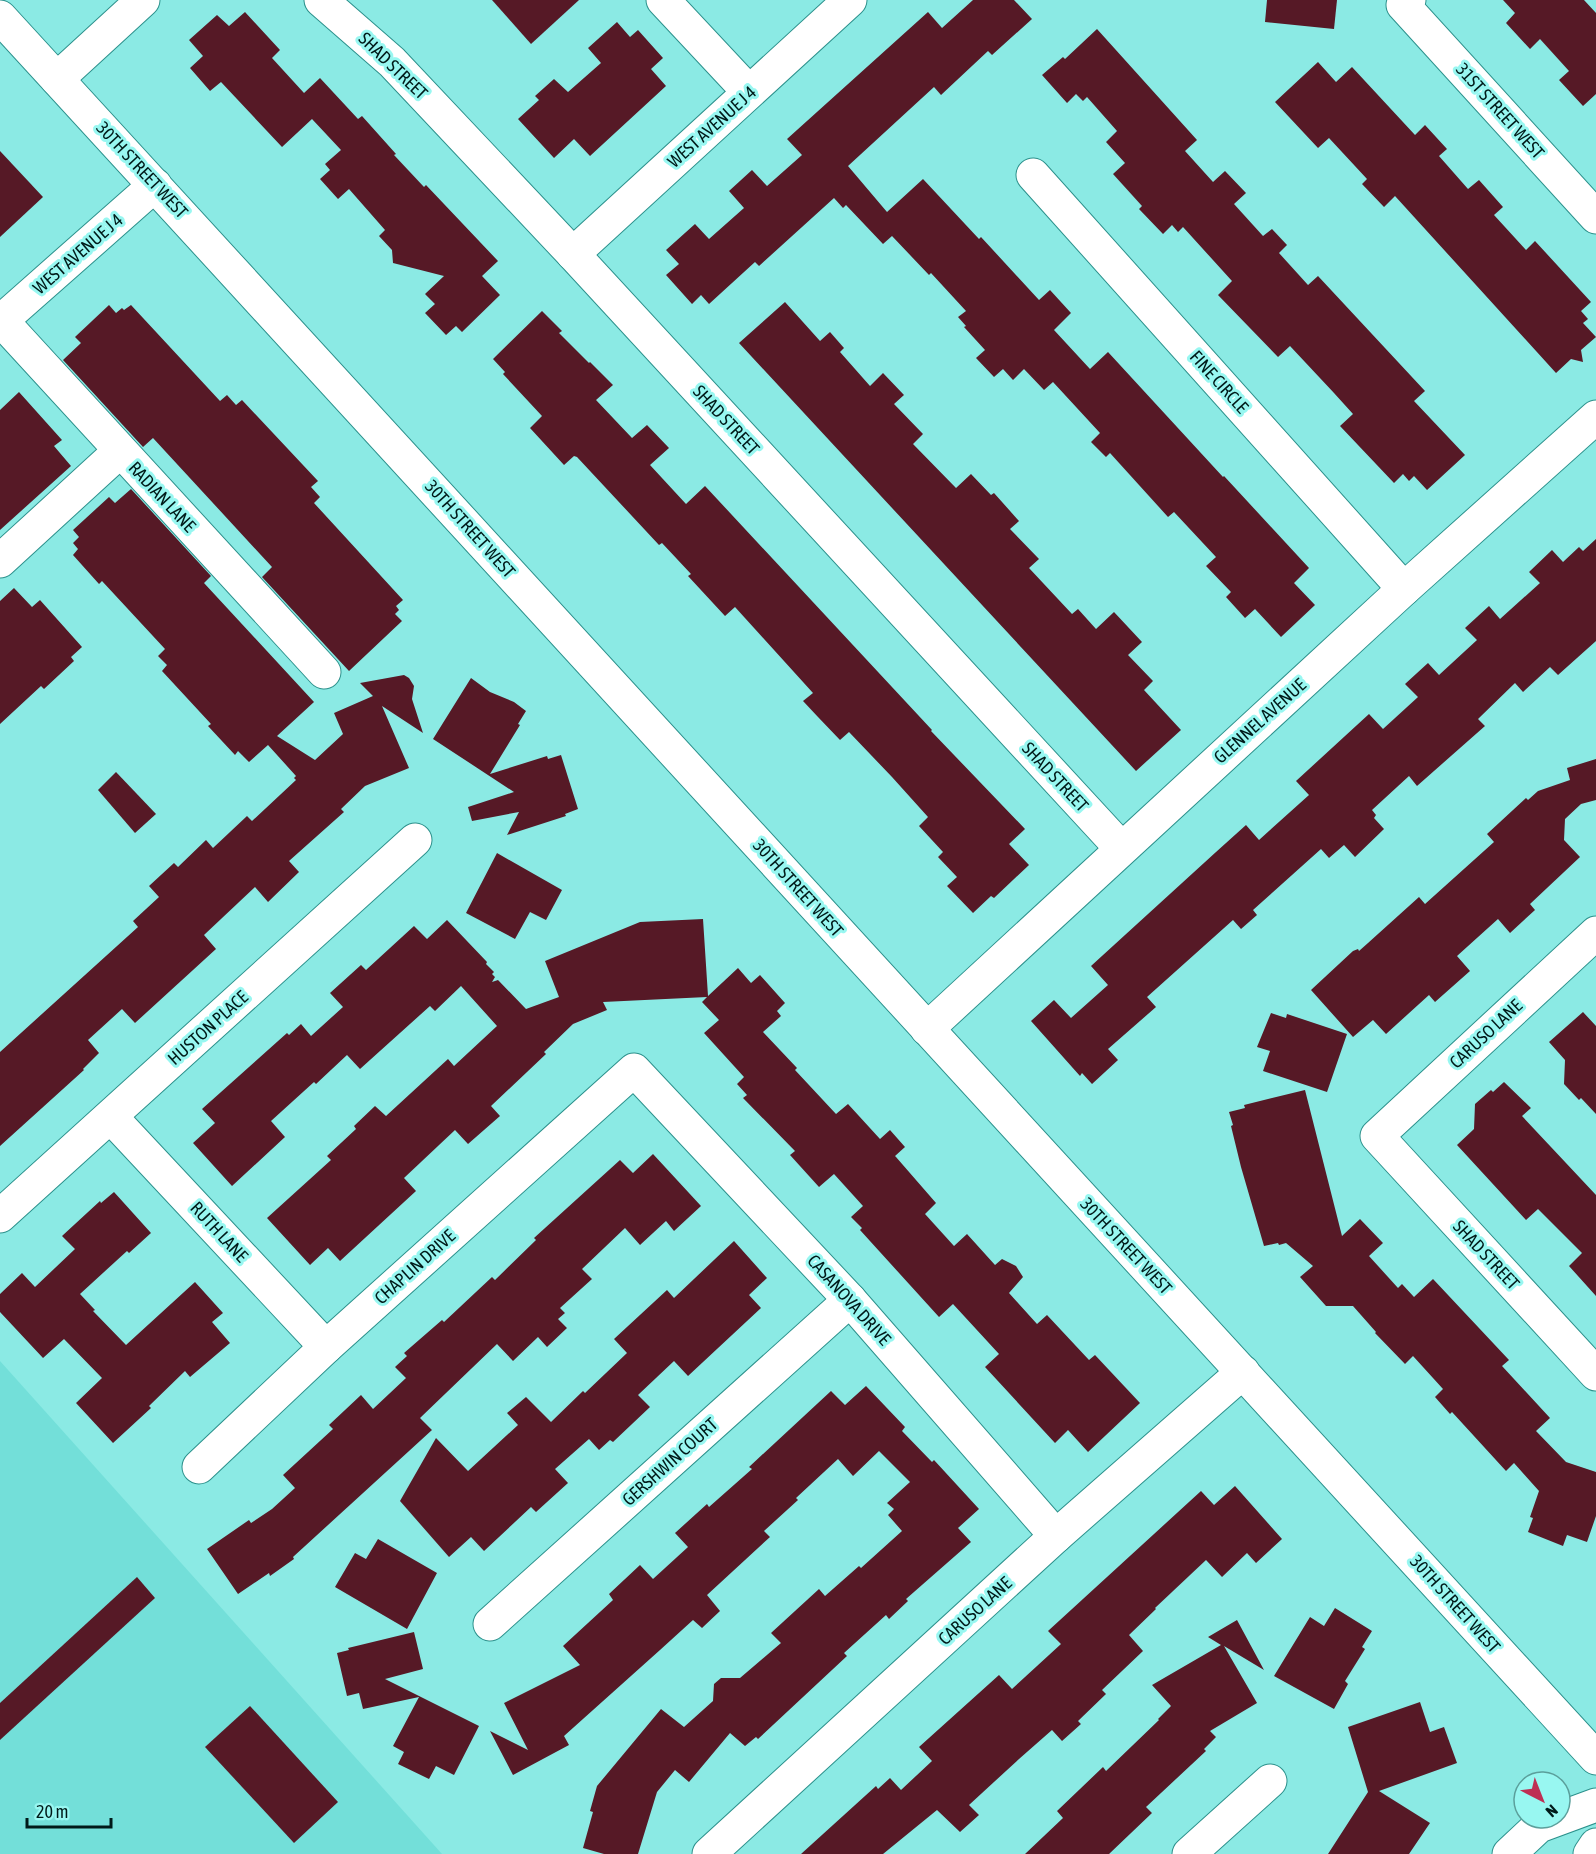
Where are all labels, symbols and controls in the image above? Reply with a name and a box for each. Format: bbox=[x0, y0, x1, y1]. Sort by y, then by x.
street label: SHAD STREET bbox=[355, 28, 432, 104]
street label: 31ST STREET WEST bbox=[1452, 59, 1549, 163]
street label: WEST AVENUE J 4 bbox=[663, 81, 760, 172]
street label: 30TH STREET WEST bbox=[92, 117, 192, 222]
street label: WEST AVENUE J 4 bbox=[29, 209, 127, 298]
street label: FINE CIRCLE bbox=[1186, 346, 1253, 417]
street label: SHAD STREET bbox=[689, 381, 764, 459]
street label: RADIAN LANE bbox=[125, 457, 200, 536]
street label: 30TH STREET WEST bbox=[421, 476, 520, 582]
street label: GLENNEL AVENUE bbox=[1209, 674, 1310, 767]
street label: SHAD STREET bbox=[1018, 738, 1093, 816]
street label: 30TH STREET WEST bbox=[749, 835, 848, 941]
street label: HUSTON PLACE bbox=[163, 986, 252, 1069]
street label: CARUSO LANE bbox=[1445, 995, 1526, 1072]
street label: 30TH STREET WEST bbox=[1076, 1193, 1176, 1298]
street label: RUTH LANE bbox=[186, 1197, 253, 1266]
street label: SHAD STREET bbox=[1449, 1216, 1524, 1294]
street label: CHAPLIN DRIVE bbox=[370, 1225, 459, 1308]
street label: CASANOVA DRIVE bbox=[803, 1250, 896, 1349]
street label: GERSHWIN COURT bbox=[618, 1413, 722, 1510]
street label: 30TH STREET WEST bbox=[1406, 1551, 1505, 1657]
street label: CARUSO LANE bbox=[934, 1572, 1016, 1649]
north arrow bbox=[1512, 1770, 1572, 1830]
scale bar bbox=[27, 1791, 111, 1829]
text: 20 m bbox=[36, 1801, 68, 1822]
text: N bbox=[1543, 1801, 1562, 1821]

